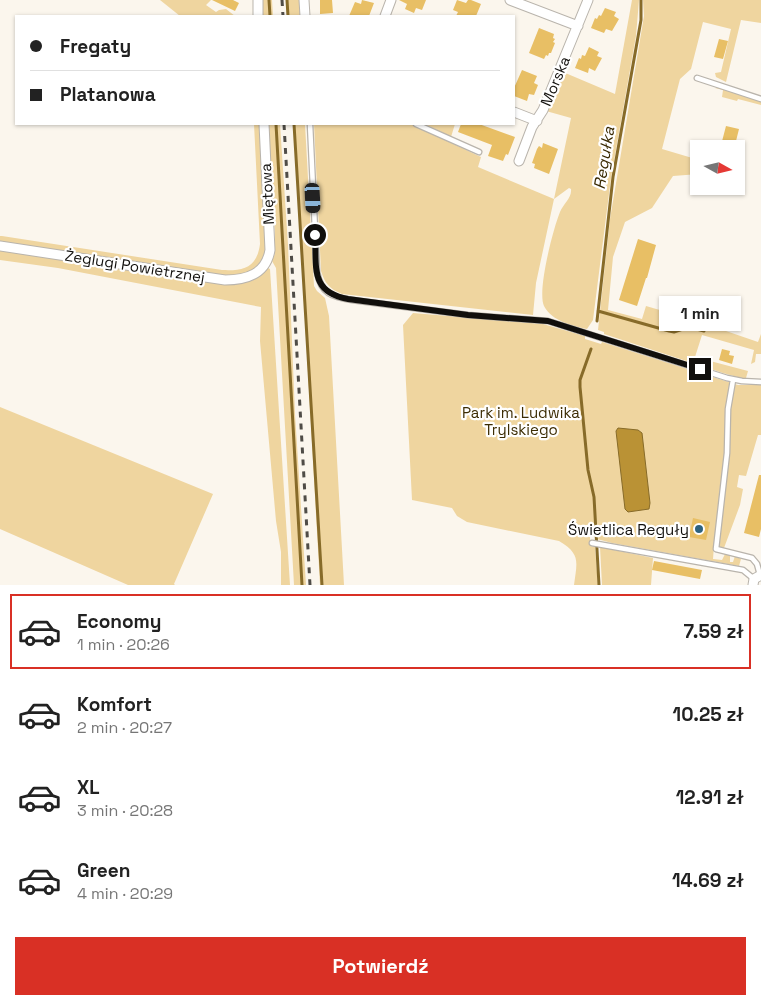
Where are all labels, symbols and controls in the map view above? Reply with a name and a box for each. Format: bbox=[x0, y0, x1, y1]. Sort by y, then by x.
text: Fregaty bbox=[60, 34, 131, 59]
street label: Morska bbox=[536, 53, 574, 109]
text: Platanowa bbox=[60, 82, 156, 107]
water label: Regułka bbox=[589, 124, 619, 191]
north arrow bbox=[690, 140, 745, 195]
map controls bbox=[690, 140, 745, 195]
street label: Miętowa bbox=[256, 162, 278, 225]
car bbox=[304, 183, 321, 213]
route start bbox=[304, 224, 326, 246]
street label: Żeglugi Powietrznej bbox=[64, 246, 206, 286]
callout: 1 min bbox=[659, 296, 741, 332]
text: 1 min bbox=[680, 303, 720, 324]
route end bbox=[689, 358, 711, 380]
park label: Park im. Ludwika Trylskiego bbox=[462, 403, 580, 439]
place label: Świetlica Reguły bbox=[568, 520, 689, 539]
marker: Świetlica Reguły bbox=[693, 523, 705, 535]
icon: car bbox=[17, 609, 62, 654]
text: Economy bbox=[77, 609, 161, 634]
text: 7.59 zł bbox=[684, 619, 744, 644]
text: 1 min · 20:26 bbox=[77, 634, 170, 655]
icon: car bbox=[17, 692, 62, 737]
text: Komfort bbox=[77, 692, 152, 717]
text: 10.25 zł bbox=[673, 702, 744, 727]
text: 2 min · 20:27 bbox=[77, 717, 172, 738]
icon: car bbox=[17, 775, 62, 820]
text: XL bbox=[77, 775, 100, 800]
text: 12.91 zł bbox=[676, 785, 744, 810]
text: 3 min · 20:28 bbox=[77, 800, 173, 821]
icon: car bbox=[17, 858, 62, 903]
text: Green bbox=[77, 858, 130, 883]
text: 14.69 zł bbox=[672, 868, 744, 893]
text: 4 min · 20:29 bbox=[77, 883, 173, 904]
button: Potwierdź bbox=[15, 937, 746, 995]

